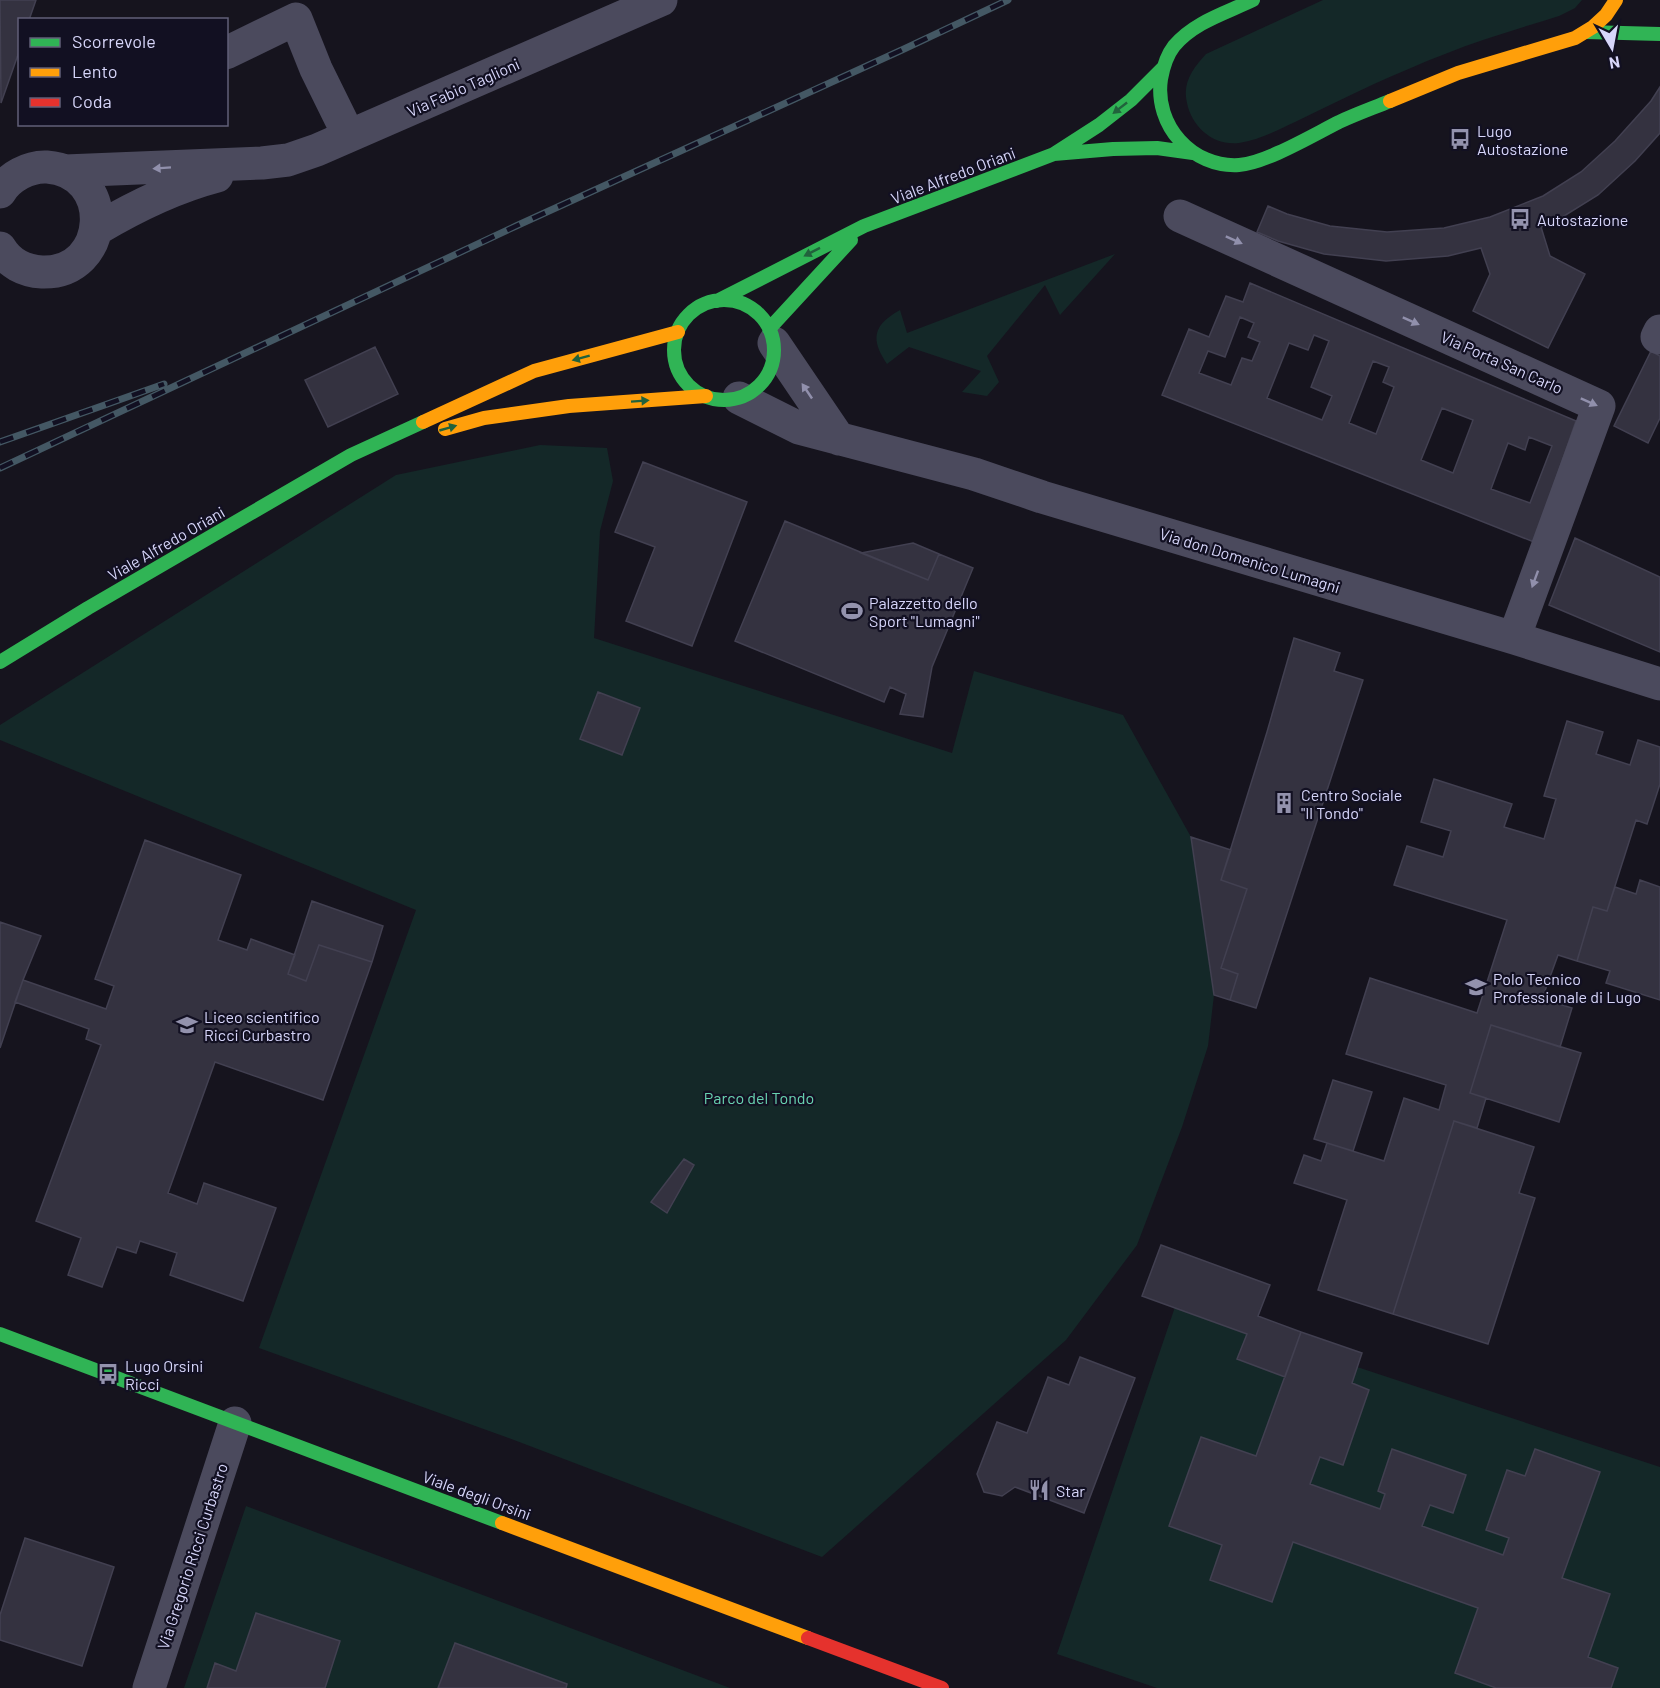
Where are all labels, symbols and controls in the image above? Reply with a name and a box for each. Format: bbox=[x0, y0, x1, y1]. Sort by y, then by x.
legend bbox=[18, 18, 228, 126]
north arrow bbox=[1582, 18, 1642, 78]
text: Scorrevole bbox=[72, 30, 156, 52]
text: N bbox=[1608, 53, 1622, 74]
street label: Via Fabio Taglioni bbox=[404, 54, 522, 120]
text: Lento bbox=[72, 60, 118, 82]
text: Coda bbox=[72, 90, 112, 112]
one-way arrow bbox=[1113, 101, 1128, 113]
place label: Lugo Autostazione bbox=[1477, 121, 1568, 158]
bus stop icon: Lugo Autostazione bbox=[1448, 127, 1472, 151]
street label: Viale Alfredo Oriani bbox=[888, 143, 1018, 207]
one-way arrow bbox=[152, 163, 171, 173]
bus stop icon: Autostazione bbox=[1508, 207, 1532, 231]
place label: Autostazione bbox=[1537, 210, 1628, 229]
one-way arrow bbox=[1225, 236, 1242, 245]
one-way arrow bbox=[803, 248, 820, 257]
one-way arrow bbox=[1403, 317, 1420, 326]
street label: Via Porta San Carlo bbox=[1438, 327, 1566, 397]
one-way arrow bbox=[572, 354, 590, 364]
one-way arrow bbox=[801, 383, 812, 399]
one-way arrow bbox=[631, 396, 650, 406]
one-way arrow bbox=[1580, 397, 1598, 407]
one-way arrow bbox=[439, 423, 457, 432]
street label: Viale Alfredo Oriani bbox=[104, 502, 228, 584]
street label: Via don Domenico Lumagni bbox=[1157, 523, 1343, 597]
one-way arrow bbox=[1530, 571, 1540, 589]
place label: Palazzetto dello Sport "Lumagni" bbox=[869, 593, 980, 630]
sports icon: Palazzetto dello Sport "Lumagni" bbox=[840, 599, 864, 623]
place label: Centro Sociale "Il Tondo" bbox=[1301, 785, 1402, 822]
building icon: Centro Sociale "Il Tondo" bbox=[1272, 791, 1296, 815]
place label: Polo Tecnico Professionale di Lugo bbox=[1493, 969, 1641, 1006]
school or university icon: Polo Tecnico Professionale di Lugo bbox=[1464, 975, 1488, 999]
place label: Liceo scientifico Ricci Curbastro bbox=[204, 1007, 320, 1044]
school or university icon: Liceo scientifico Ricci Curbastro bbox=[175, 1013, 199, 1037]
park label: Parco del Tondo bbox=[704, 1088, 814, 1107]
place label: Lugo Orsini Ricci bbox=[125, 1356, 203, 1393]
bus stop icon: Lugo Orsini Ricci bbox=[96, 1362, 120, 1386]
street label: Via Gregorio Ricci Curbastro bbox=[153, 1460, 231, 1652]
street label: Viale degli Orsini bbox=[420, 1467, 534, 1523]
restaurant icon: Star bbox=[1027, 1478, 1051, 1502]
place label: Star bbox=[1056, 1481, 1085, 1500]

